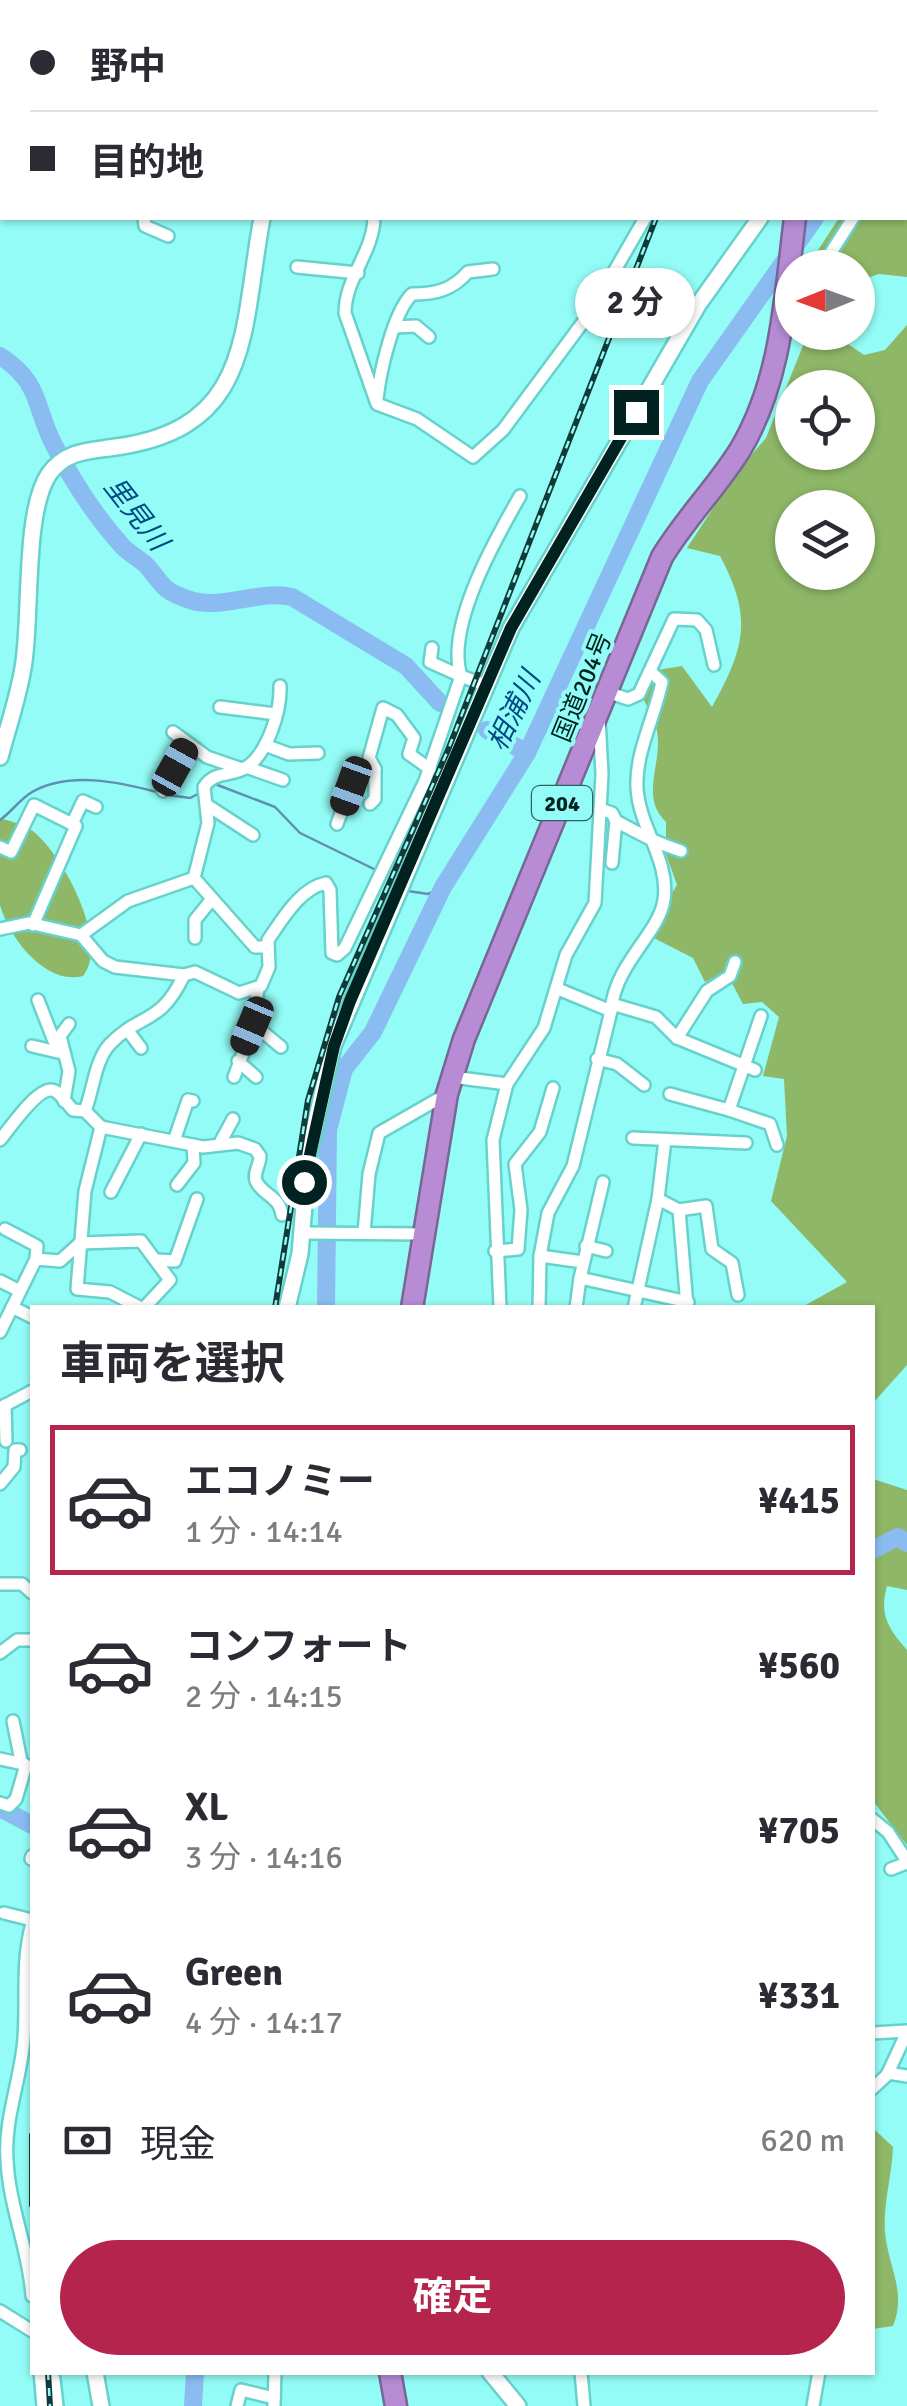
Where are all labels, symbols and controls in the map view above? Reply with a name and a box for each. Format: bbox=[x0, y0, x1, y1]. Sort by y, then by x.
text: 野中 bbox=[90, 43, 166, 90]
text: 目的地 bbox=[90, 139, 204, 186]
north arrow bbox=[775, 250, 875, 350]
map controls bbox=[775, 250, 875, 590]
callout: 2 分 bbox=[576, 267, 696, 337]
text: 2 分 bbox=[607, 283, 663, 322]
button: locate bbox=[775, 370, 875, 470]
route end bbox=[614, 390, 659, 435]
water label: 里見川 bbox=[97, 470, 177, 560]
button: layers bbox=[775, 490, 875, 590]
street label: 国道204号 bbox=[546, 628, 618, 746]
water label: 相浦川 bbox=[480, 663, 549, 756]
car bbox=[147, 733, 203, 801]
car bbox=[327, 753, 375, 819]
road number: 204 bbox=[532, 786, 592, 820]
car bbox=[226, 993, 278, 1059]
route start bbox=[282, 1160, 327, 1205]
text: 車両を選択 bbox=[60, 1337, 285, 1392]
icon: car bbox=[65, 1455, 155, 1545]
text: エコノミー bbox=[185, 1458, 375, 1505]
text: ¥415 bbox=[758, 1477, 840, 1524]
text: 1 分 · 14:14 bbox=[185, 1512, 343, 1551]
icon: car bbox=[65, 1620, 155, 1710]
text: コンフォート bbox=[185, 1623, 412, 1670]
text: ¥560 bbox=[758, 1642, 840, 1689]
text: 2 分 · 14:15 bbox=[185, 1677, 343, 1716]
text: XL bbox=[185, 1784, 228, 1831]
icon: car bbox=[65, 1785, 155, 1875]
text: ¥705 bbox=[758, 1807, 840, 1854]
text: 3 分 · 14:16 bbox=[185, 1838, 343, 1877]
text: Green bbox=[185, 1949, 283, 1996]
icon: car bbox=[65, 1950, 155, 2040]
text: ¥331 bbox=[758, 1972, 840, 2019]
text: 4 分 · 14:17 bbox=[185, 2003, 343, 2042]
icon: cash bbox=[60, 2113, 115, 2168]
text: 現金 bbox=[140, 2121, 216, 2168]
text: 620 m bbox=[761, 2121, 845, 2160]
button: 確定 bbox=[60, 2240, 845, 2355]

